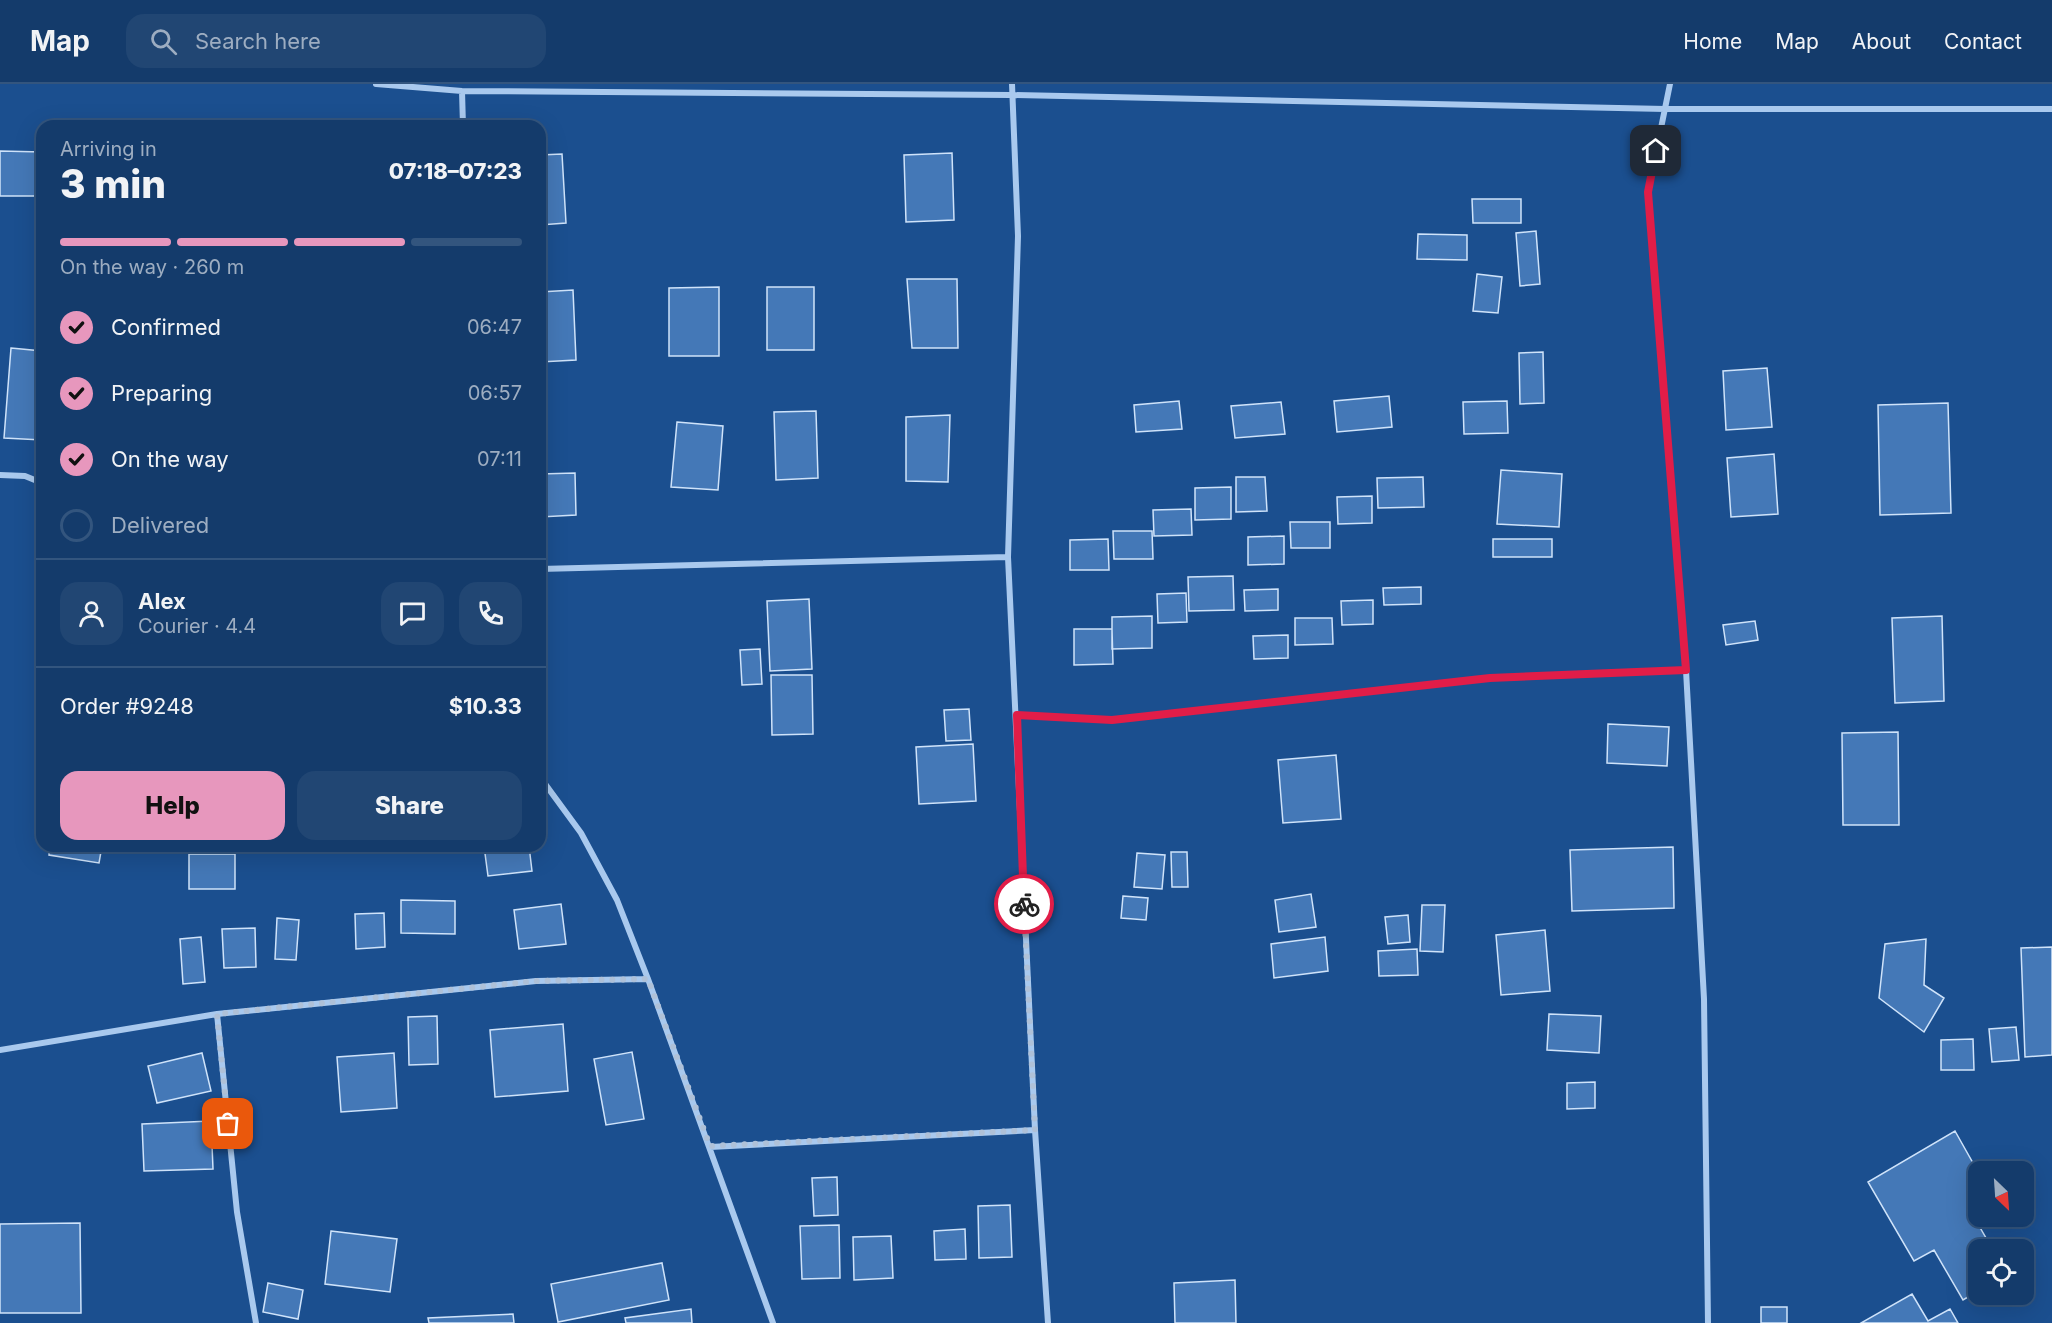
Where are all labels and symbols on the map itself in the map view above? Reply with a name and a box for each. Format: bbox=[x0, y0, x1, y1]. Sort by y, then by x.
pin bbox=[1630, 125, 1681, 176]
courier bbox=[994, 874, 1054, 934]
pin bbox=[202, 1098, 253, 1149]
north arrow bbox=[1968, 1161, 2034, 1227]

